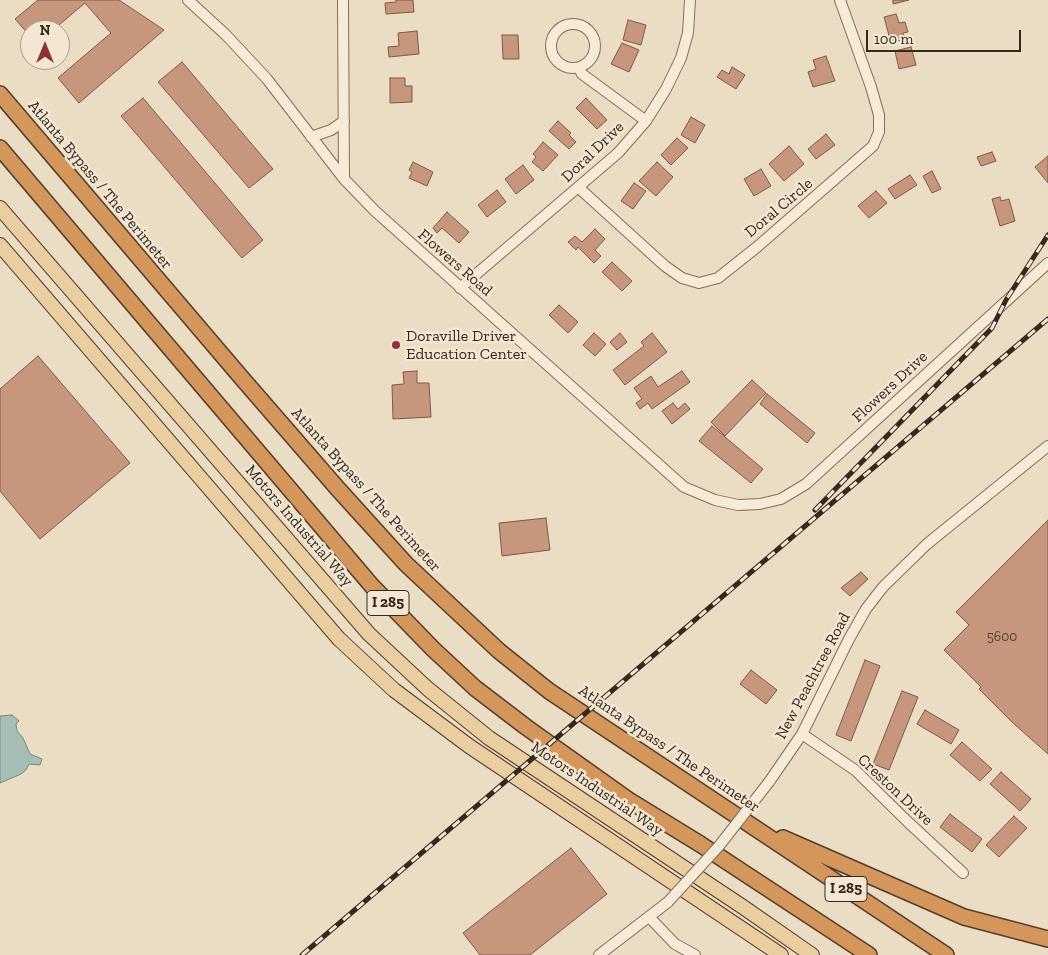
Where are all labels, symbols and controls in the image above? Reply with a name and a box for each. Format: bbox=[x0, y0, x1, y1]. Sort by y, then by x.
north arrow bbox=[20, 20, 70, 70]
scale bar bbox=[868, 20, 1023, 52]
text: N bbox=[40, 22, 50, 39]
text: 100 m bbox=[874, 30, 913, 48]
street label: Atlanta Bypass / The Perimeter bbox=[24, 97, 176, 273]
street label: Doral Drive bbox=[558, 117, 628, 187]
street label: Doral Circle bbox=[741, 174, 817, 242]
street label: Flowers Road bbox=[414, 225, 496, 301]
place label: Doraville Driver Education Center bbox=[406, 326, 527, 364]
marker: Doraville Driver Education Center bbox=[390, 339, 402, 351]
street label: Flowers Drive bbox=[848, 347, 932, 427]
street label: Atlanta Bypass / The Perimeter bbox=[287, 404, 445, 576]
street label: Motors Industrial Way bbox=[241, 461, 357, 591]
road number: I 285 bbox=[367, 590, 409, 616]
street label: New Peachtree Road bbox=[771, 609, 855, 743]
house number: 5600 bbox=[987, 629, 1017, 645]
street label: Atlanta Bypass / The Perimeter bbox=[575, 681, 763, 817]
street label: Motors Industrial Way bbox=[527, 738, 667, 840]
street label: Creston Drive bbox=[853, 750, 937, 830]
road number: I 285 bbox=[825, 876, 867, 902]

